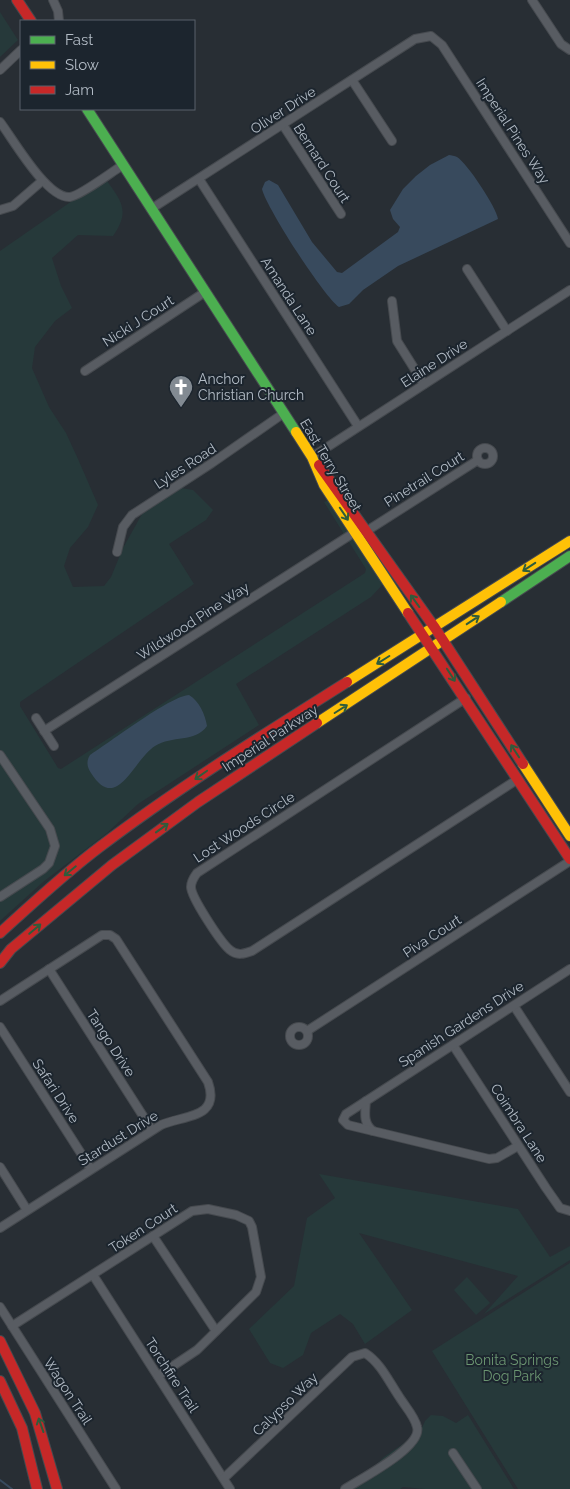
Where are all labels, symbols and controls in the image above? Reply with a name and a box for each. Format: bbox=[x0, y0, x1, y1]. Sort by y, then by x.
legend bbox=[20, 20, 195, 110]
text: Fast bbox=[65, 31, 93, 49]
text: Slow bbox=[65, 56, 99, 74]
street label: Imperial Pines Way bbox=[473, 75, 553, 187]
text: Jam bbox=[65, 81, 94, 99]
street label: Oliver Drive bbox=[247, 83, 319, 137]
street label: Bernard Court bbox=[290, 120, 354, 206]
street label: Amanda Lane bbox=[258, 254, 320, 338]
street label: Nicki J Court bbox=[100, 292, 177, 350]
street label: Elaine Drive bbox=[398, 335, 470, 391]
place label: Anchor Christian Church bbox=[198, 371, 304, 403]
church icon: Anchor Christian Church bbox=[168, 374, 194, 408]
street label: East Terry Street bbox=[297, 416, 365, 515]
street label: Lyles Road bbox=[151, 440, 219, 492]
street label: Pinetrail Court bbox=[381, 448, 467, 510]
one-way arrow bbox=[339, 507, 349, 521]
one-way arrow bbox=[522, 562, 536, 573]
street label: Wildwood Pine Way bbox=[134, 579, 252, 663]
one-way arrow bbox=[410, 595, 421, 608]
one-way arrow bbox=[466, 615, 480, 625]
one-way arrow bbox=[376, 655, 390, 665]
one-way arrow bbox=[446, 668, 456, 682]
street label: Imperial Parkway bbox=[219, 701, 321, 775]
one-way arrow bbox=[334, 704, 348, 714]
one-way arrow bbox=[510, 744, 520, 758]
one-way arrow bbox=[194, 770, 208, 780]
street label: Lost Woods Circle bbox=[190, 788, 298, 866]
one-way arrow bbox=[155, 823, 168, 834]
one-way arrow bbox=[64, 865, 77, 876]
street label: Piva Court bbox=[400, 911, 464, 961]
one-way arrow bbox=[28, 924, 41, 935]
street label: Spanish Gardens Drive bbox=[396, 978, 526, 1070]
street label: Tango Drive bbox=[83, 1006, 139, 1080]
street label: Safari Drive bbox=[29, 1056, 83, 1126]
street label: Coimbra Lane bbox=[488, 1081, 550, 1165]
street label: Stardust Drive bbox=[75, 1107, 161, 1169]
street label: Token Court bbox=[106, 1200, 180, 1256]
street label: Torchfire Trail bbox=[142, 1335, 202, 1415]
park label: Bonita Springs Dog Park bbox=[465, 1352, 559, 1384]
street label: Wagon Trail bbox=[40, 1355, 96, 1428]
street label: Calypso Way bbox=[249, 1369, 321, 1439]
one-way arrow bbox=[36, 1418, 45, 1433]

